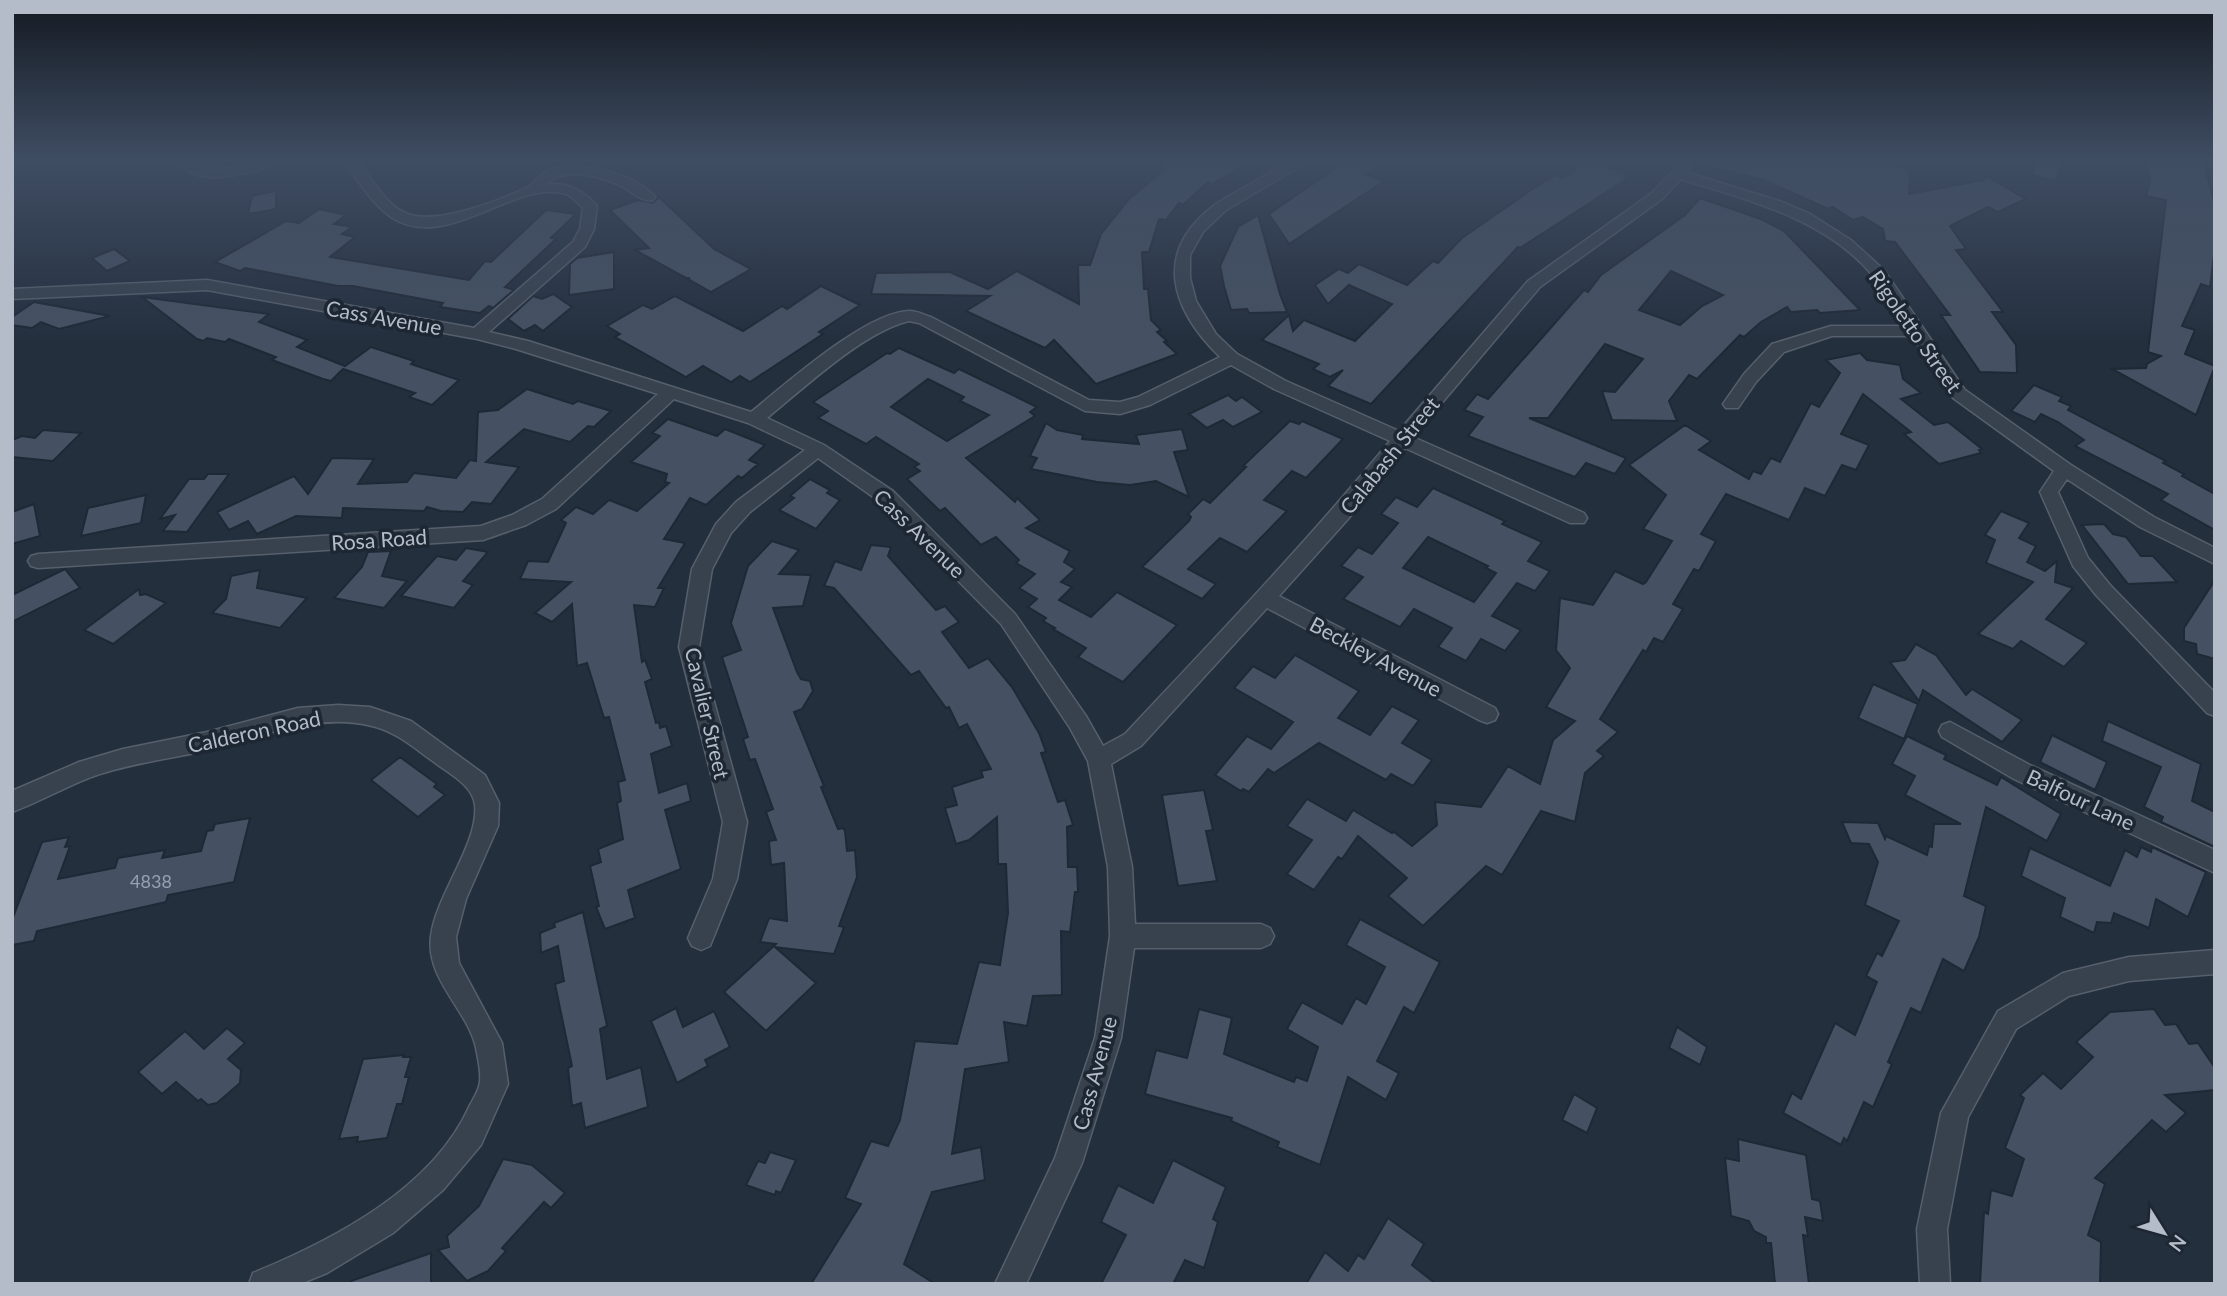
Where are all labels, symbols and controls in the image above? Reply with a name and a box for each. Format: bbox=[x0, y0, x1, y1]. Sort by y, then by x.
street label: Rigoletto Street bbox=[1865, 265, 1968, 397]
street label: Cass Avenue bbox=[324, 295, 444, 339]
street label: Calabash Street bbox=[1334, 391, 1444, 519]
street label: Cass Avenue bbox=[869, 483, 971, 583]
street label: Rosa Road bbox=[330, 523, 428, 555]
street label: Beckley Avenue bbox=[1306, 611, 1446, 701]
street label: Cavalier Street bbox=[681, 645, 735, 782]
street label: Calderon Road bbox=[185, 705, 323, 757]
street label: Balfour Lane bbox=[2023, 763, 2139, 835]
house number: 4838 bbox=[130, 870, 172, 892]
street label: Cass Avenue bbox=[1067, 1013, 1121, 1133]
north arrow bbox=[2129, 1198, 2199, 1268]
text: N bbox=[2164, 1231, 2192, 1256]

